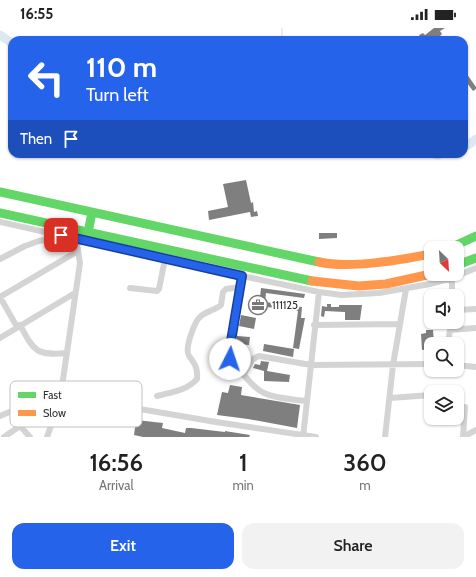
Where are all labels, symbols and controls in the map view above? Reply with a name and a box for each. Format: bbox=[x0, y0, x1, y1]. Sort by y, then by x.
text: 16:55 bbox=[20, 5, 53, 23]
text: 110 m bbox=[86, 50, 157, 84]
icon: left bbox=[20, 52, 72, 104]
text: Turn left bbox=[86, 84, 149, 106]
icon: arrive bbox=[60, 128, 82, 150]
text: Then bbox=[20, 130, 52, 148]
pin bbox=[44, 218, 78, 252]
icon: arrive bbox=[50, 224, 72, 246]
north arrow bbox=[424, 241, 464, 281]
map controls bbox=[424, 241, 464, 425]
button: sound bbox=[424, 289, 464, 329]
office icon: 111125 bbox=[247, 294, 269, 316]
place label: 111125 bbox=[272, 298, 298, 312]
button: search bbox=[424, 337, 464, 377]
position arrow bbox=[209, 338, 251, 380]
legend bbox=[10, 381, 142, 427]
button: layers bbox=[424, 385, 464, 425]
text: Fast bbox=[43, 388, 62, 402]
text: Slow bbox=[43, 406, 66, 420]
text: 16:56 bbox=[89, 448, 143, 477]
text: 1 bbox=[239, 448, 247, 477]
text: 360 bbox=[343, 448, 387, 477]
text: Arrival bbox=[99, 477, 134, 493]
text: min bbox=[232, 477, 254, 493]
text: m bbox=[359, 477, 371, 493]
button: Exit bbox=[12, 523, 234, 569]
button: Share bbox=[242, 523, 464, 569]

